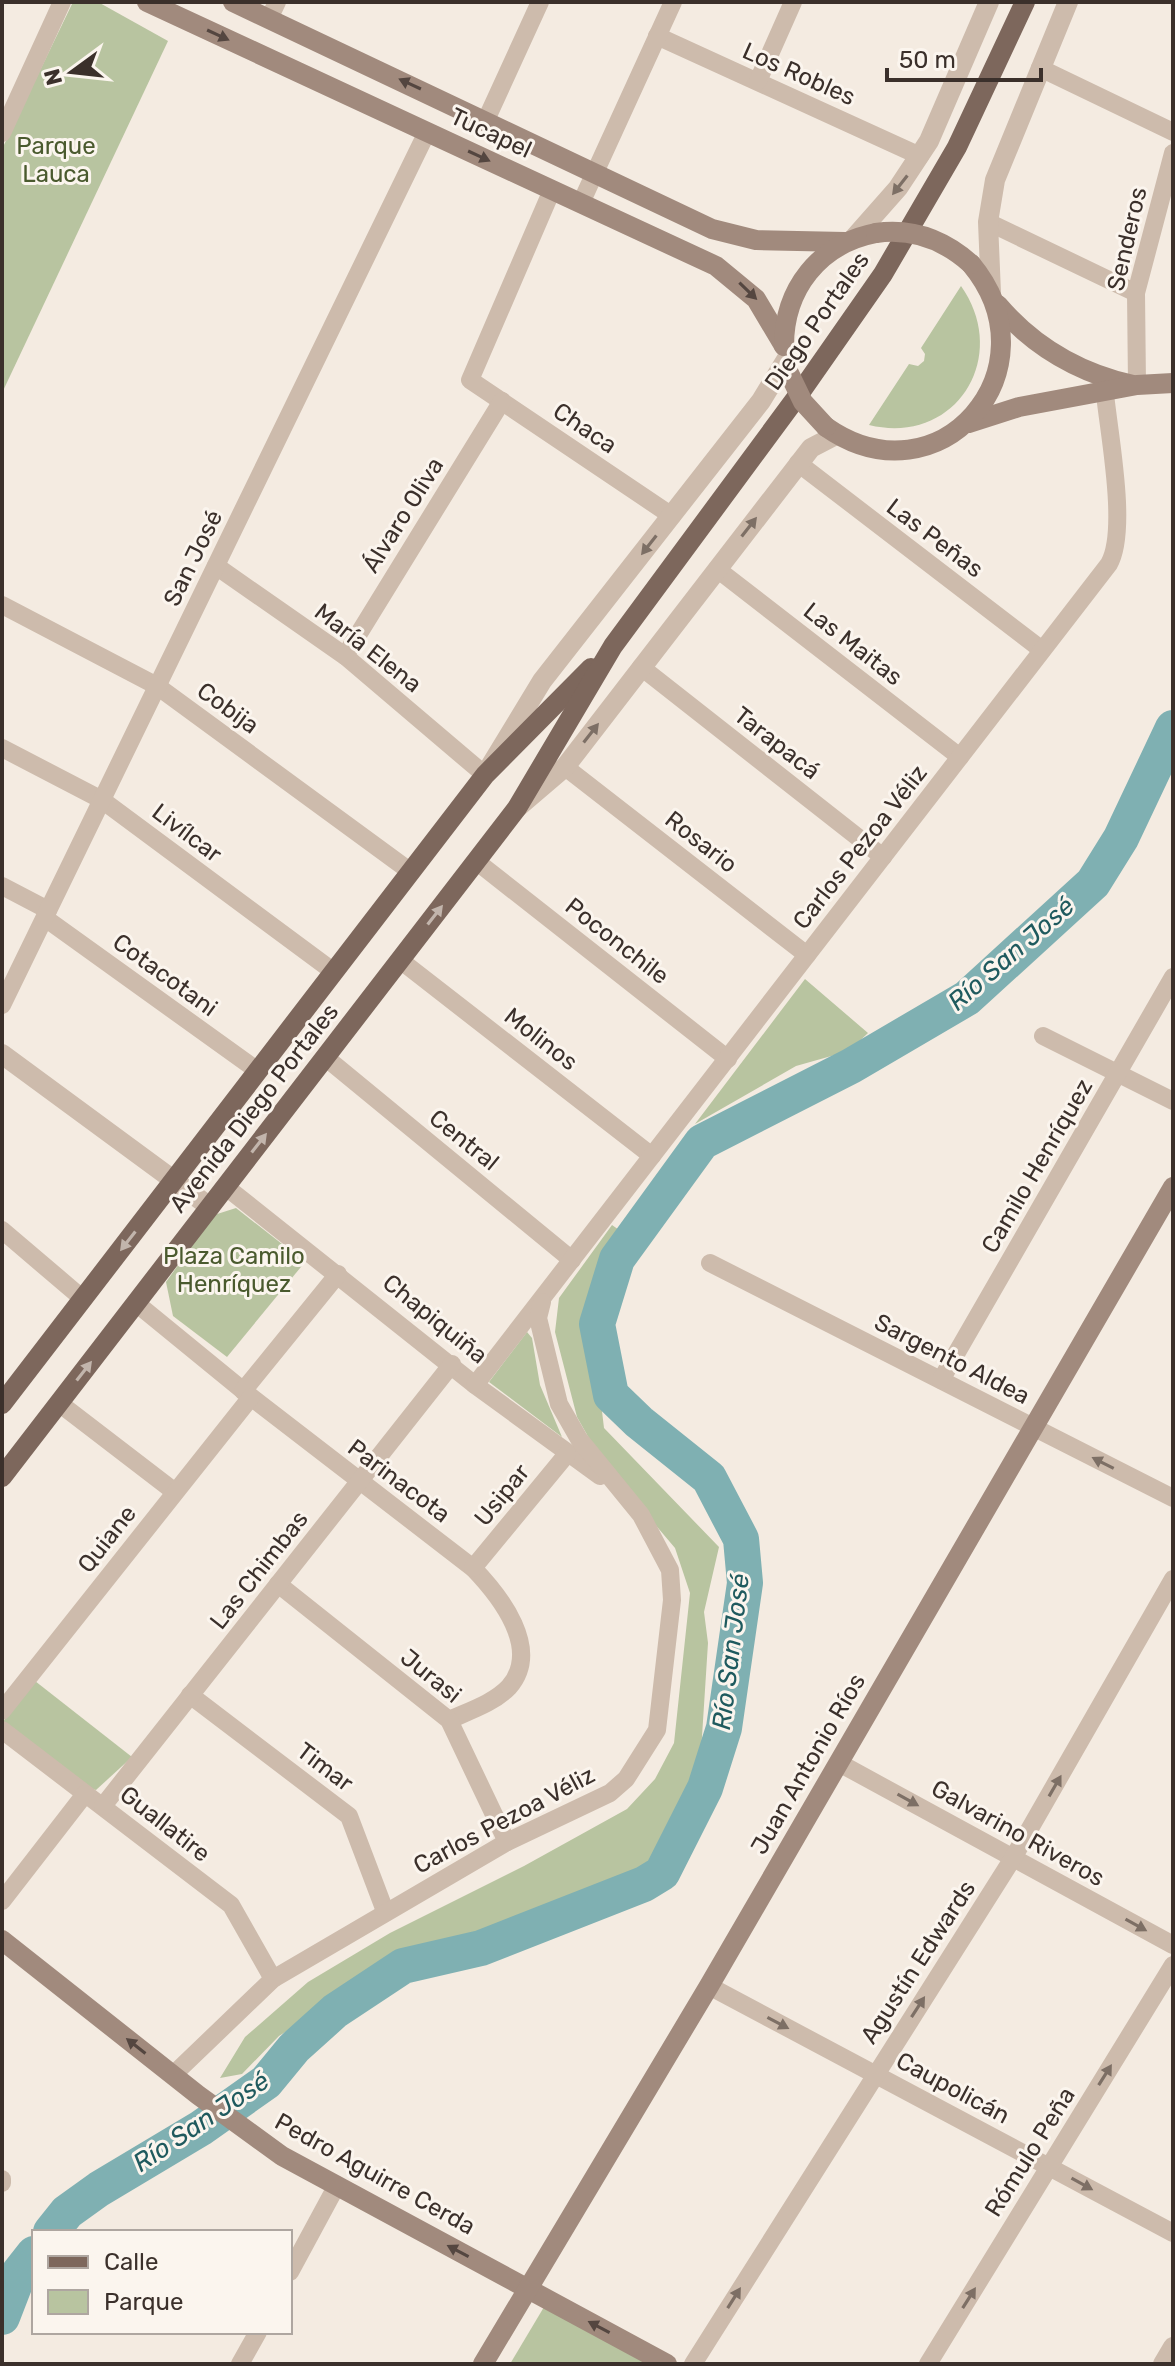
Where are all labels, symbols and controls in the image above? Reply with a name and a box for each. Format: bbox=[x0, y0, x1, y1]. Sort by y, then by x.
one-way arrow bbox=[206, 28, 229, 42]
north arrow bbox=[32, 32, 112, 112]
scale bar bbox=[887, 32, 1041, 82]
street label: Los Robles bbox=[738, 37, 860, 111]
text: 50 m bbox=[899, 46, 956, 74]
text: N bbox=[38, 66, 68, 88]
one-way arrow bbox=[398, 78, 422, 91]
street label: Tucapel bbox=[446, 102, 536, 164]
park label: Parque Lauca bbox=[16, 132, 96, 188]
one-way arrow bbox=[467, 149, 491, 163]
one-way arrow bbox=[892, 175, 909, 195]
street label: Senderos bbox=[1101, 184, 1153, 294]
street label: Diego Portales bbox=[759, 247, 875, 395]
one-way arrow bbox=[738, 281, 757, 300]
street label: Chaca bbox=[548, 397, 622, 459]
street label: Álvaro Oliva bbox=[357, 452, 449, 578]
street label: Las Peñas bbox=[881, 493, 989, 583]
street label: San José bbox=[158, 505, 228, 611]
one-way arrow bbox=[741, 516, 757, 537]
one-way arrow bbox=[642, 535, 658, 555]
street label: Las Maitas bbox=[798, 597, 908, 691]
street label: María Elena bbox=[309, 598, 427, 698]
street label: Cobija bbox=[192, 676, 264, 740]
street label: Tarapacá bbox=[729, 701, 825, 785]
one-way arrow bbox=[582, 723, 599, 743]
street label: Carlos Pezoa Véliz bbox=[787, 759, 933, 935]
street label: Livílcar bbox=[147, 798, 227, 868]
street label: Rosario bbox=[659, 805, 743, 879]
water label: Río San José bbox=[941, 890, 1081, 1017]
street label: Poconchile bbox=[560, 892, 674, 990]
one-way arrow bbox=[427, 905, 443, 925]
street label: Cotacotani bbox=[107, 928, 223, 1022]
street label: Avenida Diego Portales bbox=[164, 998, 344, 1218]
street label: Molinos bbox=[499, 1002, 583, 1076]
street label: Camilo Henríquez bbox=[976, 1074, 1098, 1258]
street label: Central bbox=[424, 1104, 504, 1176]
one-way arrow bbox=[251, 1133, 267, 1153]
one-way arrow bbox=[120, 1231, 136, 1251]
park label: Plaza Camilo Henríquez bbox=[163, 1242, 305, 1298]
street label: Chapiquiña bbox=[377, 1268, 493, 1370]
street label: Sargento Aldea bbox=[870, 1308, 1034, 1410]
one-way arrow bbox=[75, 1361, 91, 1381]
street label: Parinacota bbox=[342, 1434, 456, 1528]
one-way arrow bbox=[1092, 1456, 1115, 1469]
street label: Usipar bbox=[469, 1458, 535, 1532]
street label: Quiane bbox=[72, 1500, 142, 1578]
street label: Las Chimbas bbox=[204, 1505, 314, 1635]
water label: Río San José bbox=[706, 1572, 756, 1732]
street label: Jurasi bbox=[395, 1643, 467, 1709]
street label: Juan Antonio Ríos bbox=[745, 1669, 871, 1859]
street label: Timar bbox=[291, 1737, 359, 1797]
street label: Carlos Pezoa Véliz bbox=[409, 1760, 599, 1880]
street label: Galvarino Riveros bbox=[927, 1774, 1109, 1892]
one-way arrow bbox=[1048, 1775, 1062, 1797]
street label: Guallatire bbox=[114, 1780, 216, 1868]
one-way arrow bbox=[896, 1794, 919, 1807]
street label: Agustín Edwards bbox=[855, 1875, 981, 2049]
one-way arrow bbox=[1124, 1918, 1147, 1932]
one-way arrow bbox=[910, 1996, 924, 2018]
one-way arrow bbox=[767, 2017, 790, 2030]
one-way arrow bbox=[126, 2039, 146, 2055]
street label: Caupolicán bbox=[891, 2046, 1015, 2130]
one-way arrow bbox=[1098, 2064, 1112, 2086]
water label: Río San José bbox=[127, 2065, 275, 2179]
street label: Rómulo Peña bbox=[979, 2082, 1081, 2222]
street label: Pedro Aguirre Cerda bbox=[270, 2107, 480, 2241]
one-way arrow bbox=[1071, 2177, 1094, 2190]
legend bbox=[32, 2230, 292, 2334]
one-way arrow bbox=[447, 2244, 469, 2258]
text: Calle bbox=[104, 2248, 158, 2276]
one-way arrow bbox=[727, 2287, 741, 2309]
one-way arrow bbox=[961, 2287, 976, 2308]
text: Parque bbox=[104, 2288, 183, 2316]
one-way arrow bbox=[588, 2320, 610, 2334]

